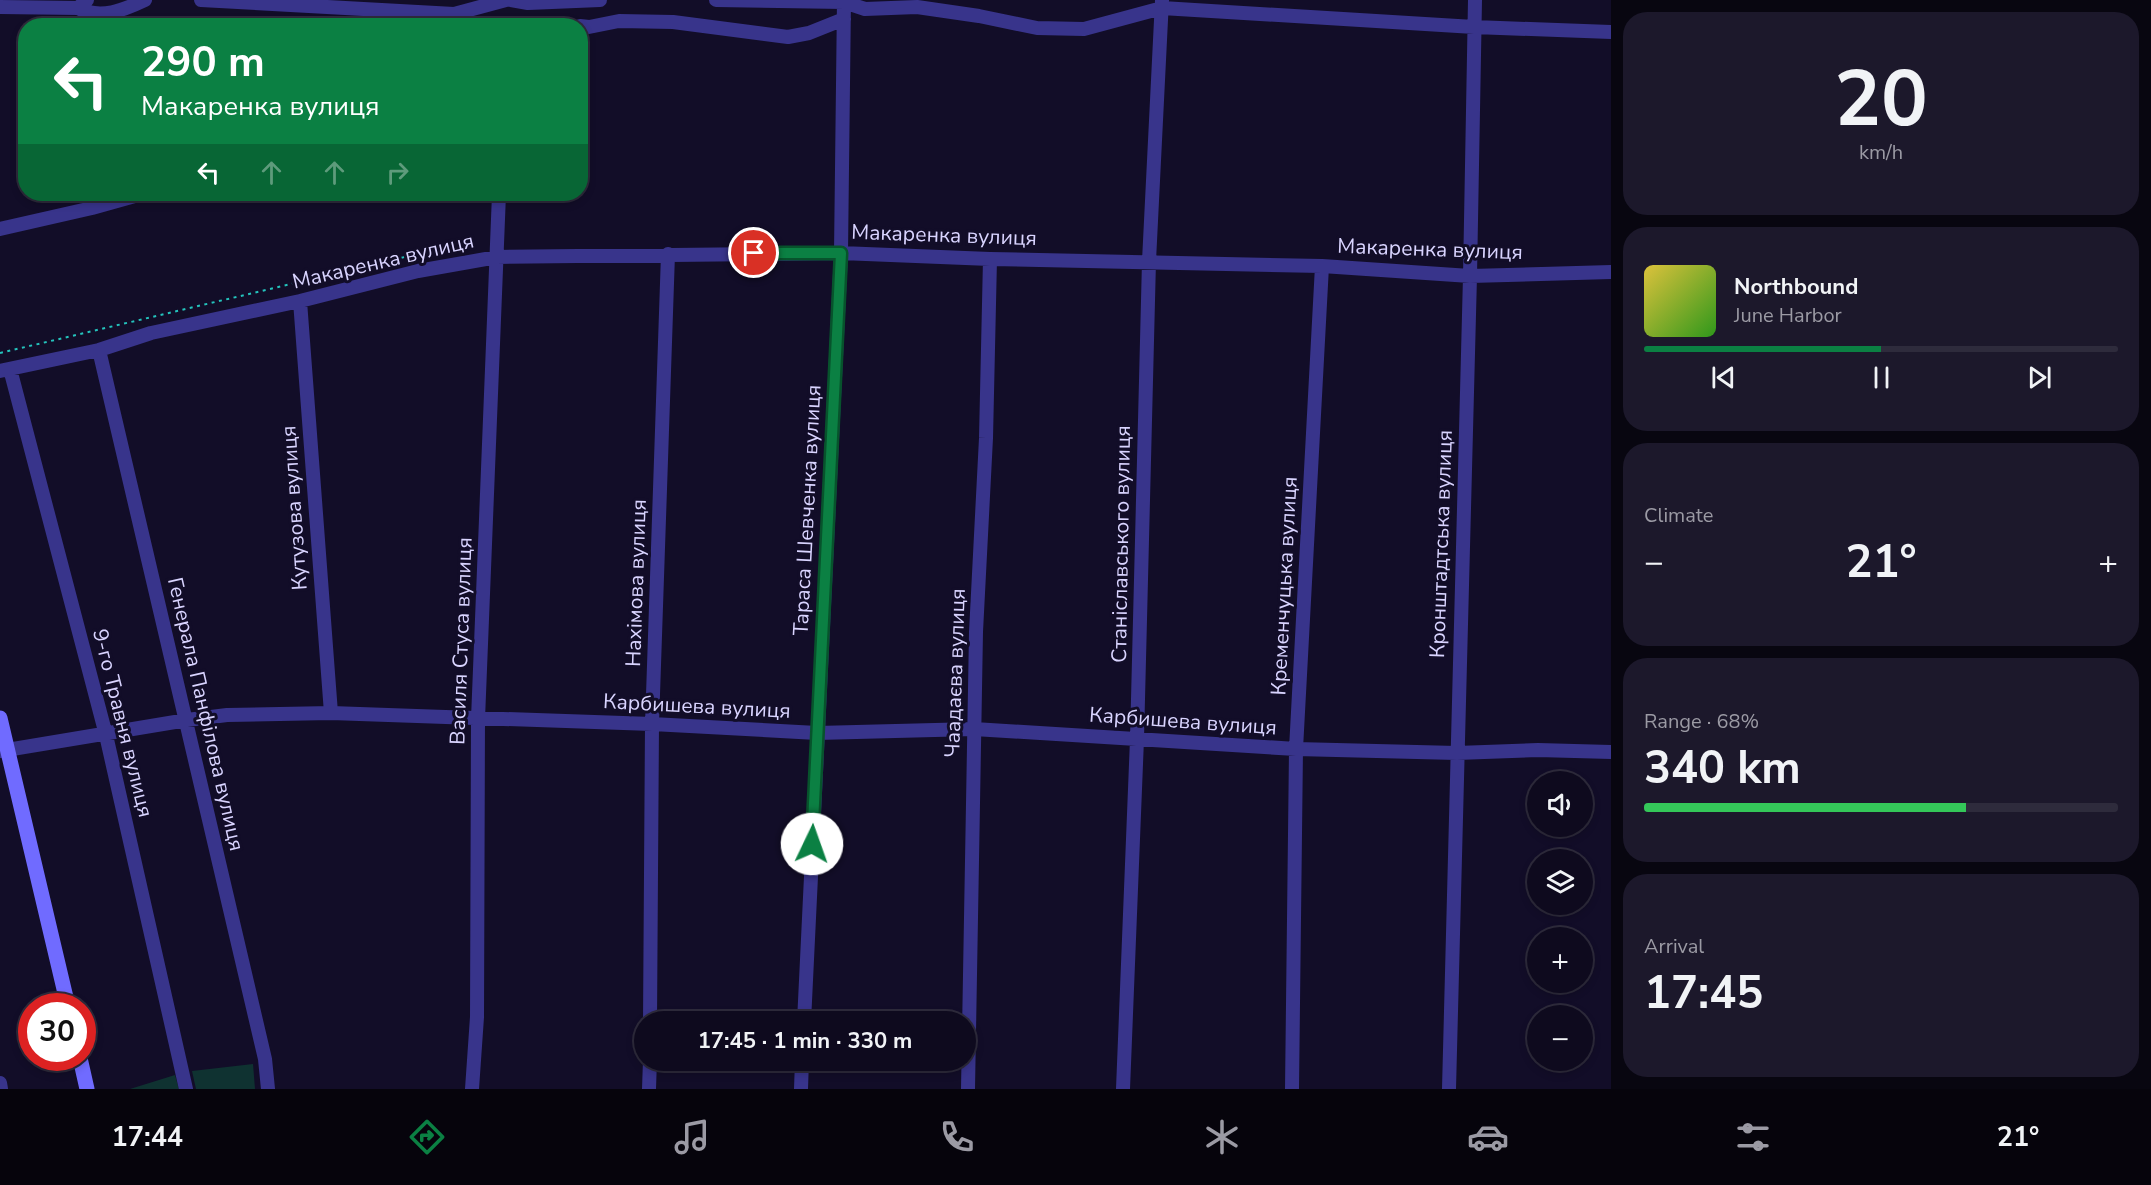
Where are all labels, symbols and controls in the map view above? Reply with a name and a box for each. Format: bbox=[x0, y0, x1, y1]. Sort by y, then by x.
text: 290 m bbox=[141, 34, 265, 91]
icon: left bbox=[42, 42, 120, 120]
text: 20 bbox=[1834, 46, 1928, 153]
text: Макаренка вулиця bbox=[141, 88, 380, 125]
text: km/h bbox=[1859, 139, 1903, 166]
icon: left bbox=[192, 156, 225, 189]
icon: ahead bbox=[255, 156, 288, 189]
icon: ahead bbox=[318, 156, 351, 189]
icon: right bbox=[381, 156, 414, 189]
street label: Макаренка вулиця bbox=[851, 218, 1037, 252]
street label: Макаренка вулиця bbox=[289, 226, 477, 296]
pin bbox=[728, 227, 779, 278]
street label: Макаренка вулиця bbox=[1337, 232, 1523, 266]
icon: arrive bbox=[737, 236, 770, 269]
text: Northbound bbox=[1734, 272, 1858, 302]
text: June Harbor bbox=[1734, 302, 1842, 329]
icon: previous bbox=[1707, 361, 1740, 394]
icon: pause bbox=[1865, 361, 1898, 394]
icon: next bbox=[2023, 361, 2056, 394]
street label: Тараса Шевченка вулиця bbox=[786, 384, 828, 636]
street label: Кутузова вулиця bbox=[274, 425, 314, 591]
street label: Станіславського вулиця bbox=[1105, 425, 1137, 663]
street label: Кронштадтська вулиця bbox=[1423, 429, 1459, 659]
street label: Кременчуцька вулиця bbox=[1264, 476, 1304, 696]
street label: Нахімова вулиця bbox=[619, 499, 653, 667]
text: Climate bbox=[1644, 502, 1713, 529]
text: 21° bbox=[1845, 532, 1917, 593]
street label: Василя Стуса вулиця bbox=[443, 537, 479, 745]
text: − bbox=[1644, 540, 1664, 585]
text: + bbox=[2098, 540, 2118, 585]
street label: Генерала Панфілова вулиця bbox=[161, 574, 251, 854]
street label: Чаадаєва вулиця bbox=[938, 588, 972, 758]
street label: 9-го Травня вулиця bbox=[86, 626, 160, 820]
street label: Карбишева вулиця bbox=[602, 687, 792, 725]
street label: Карбишева вулиця bbox=[1088, 700, 1278, 742]
text: Range · 68% bbox=[1644, 708, 1759, 735]
text: 340 km bbox=[1644, 738, 1801, 799]
map controls bbox=[1527, 771, 1593, 1071]
button: sound bbox=[1527, 771, 1593, 837]
position arrow bbox=[780, 812, 844, 876]
button: layers bbox=[1527, 849, 1593, 915]
button: + bbox=[1527, 927, 1593, 993]
text: Arrival bbox=[1644, 933, 1704, 960]
text: 17:45 bbox=[1644, 963, 1763, 1024]
speed limit sign: 30 bbox=[18, 993, 96, 1071]
button: − bbox=[1527, 1005, 1593, 1071]
text: 17:45 · 1 min · 330 m bbox=[698, 1026, 912, 1056]
icon: directions bbox=[406, 1116, 448, 1158]
icon: music bbox=[671, 1116, 713, 1158]
icon: phone bbox=[936, 1116, 978, 1158]
icon: climate bbox=[1201, 1116, 1243, 1158]
icon: car bbox=[1467, 1116, 1509, 1158]
icon: filters bbox=[1732, 1116, 1774, 1158]
text: 17:44 bbox=[112, 1119, 183, 1156]
text: 21° bbox=[1997, 1119, 2039, 1156]

